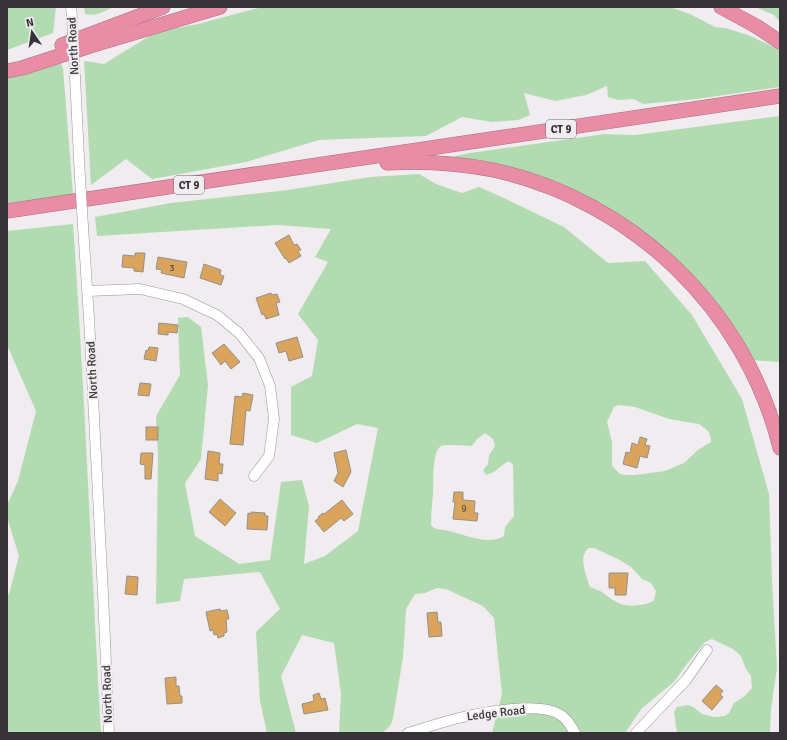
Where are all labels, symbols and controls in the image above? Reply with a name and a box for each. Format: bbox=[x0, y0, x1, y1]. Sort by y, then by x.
north arrow bbox=[12, 12, 52, 52]
text: N bbox=[25, 16, 35, 30]
street label: North Road bbox=[64, 17, 83, 75]
road number: CT 9 bbox=[546, 120, 576, 138]
road number: CT 9 bbox=[174, 176, 204, 194]
house number: 3 bbox=[169, 262, 175, 274]
street label: North Road bbox=[83, 341, 102, 399]
house number: 9 bbox=[461, 503, 467, 515]
street label: North Road bbox=[99, 665, 116, 723]
street label: Ledge Road bbox=[466, 702, 526, 725]

